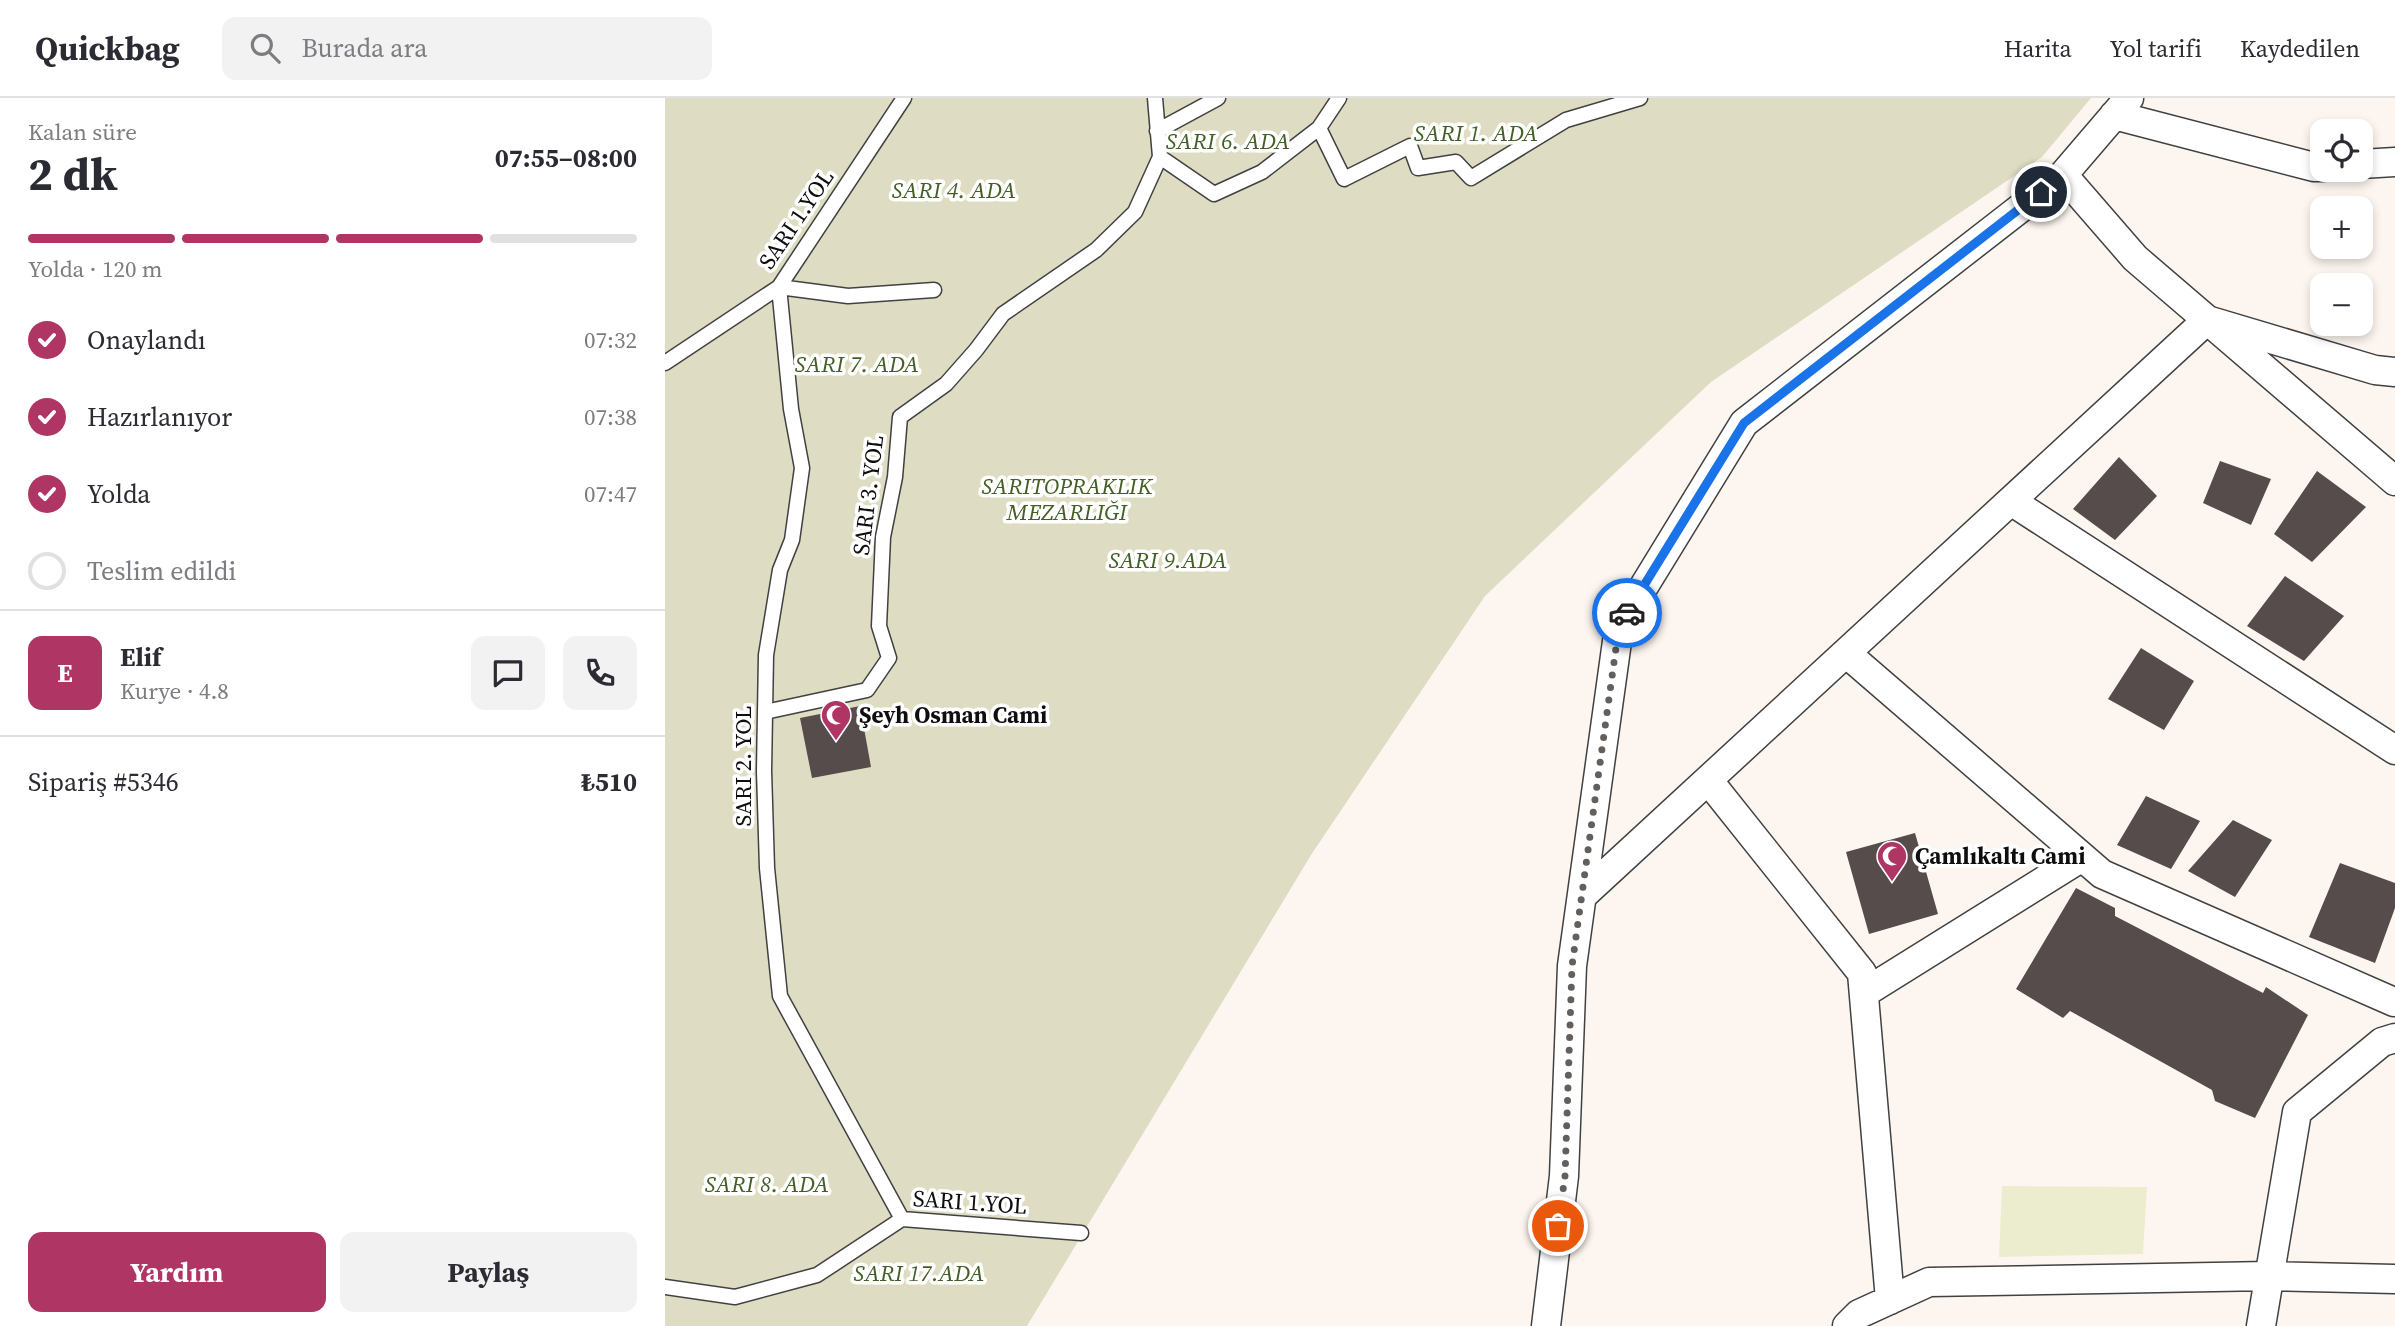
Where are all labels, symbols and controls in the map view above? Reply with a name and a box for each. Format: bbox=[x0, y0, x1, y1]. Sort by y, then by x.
search box bbox=[222, 17, 712, 80]
text: Quickbag bbox=[35, 26, 180, 71]
icon: search bbox=[246, 29, 284, 67]
text: Burada ara bbox=[302, 30, 427, 66]
text: Harita bbox=[2004, 32, 2072, 65]
text: Yol tarifi bbox=[2110, 32, 2202, 65]
text: Kaydedilen bbox=[2240, 32, 2360, 65]
text: Kalan süre bbox=[28, 116, 137, 148]
park label: SARI 1. ADA bbox=[1414, 117, 1538, 149]
map controls bbox=[2310, 119, 2373, 336]
button: locate bbox=[2310, 119, 2373, 182]
park label: SARI 6. ADA bbox=[1166, 125, 1290, 157]
text: 07:55–08:00 bbox=[495, 140, 637, 176]
text: 2 dk bbox=[28, 142, 118, 205]
pin bbox=[2011, 162, 2071, 222]
street label: SARI 1.YOL bbox=[751, 163, 841, 275]
icon: home bbox=[2022, 173, 2060, 211]
park label: SARI 4. ADA bbox=[892, 174, 1016, 206]
button: + bbox=[2310, 196, 2373, 259]
text: Yolda · 120 m bbox=[28, 253, 162, 285]
button: − bbox=[2310, 273, 2373, 336]
icon: check bbox=[28, 321, 66, 359]
text: Onaylandı bbox=[87, 322, 206, 358]
text: 07:32 bbox=[584, 324, 637, 356]
park label: SARI 7. ADA bbox=[795, 348, 919, 380]
icon: check bbox=[28, 398, 66, 436]
text: Hazırlanıyor bbox=[87, 399, 232, 435]
text: 07:38 bbox=[584, 401, 637, 433]
street label: SARI 3. YOL bbox=[845, 433, 891, 557]
park label: SARITOPRAKLIK MEZARLIĞI bbox=[981, 470, 1153, 528]
icon: check bbox=[28, 475, 66, 513]
text: Yolda bbox=[87, 476, 151, 512]
text: 07:47 bbox=[584, 478, 637, 510]
park label: SARI 9.ADA bbox=[1108, 544, 1228, 576]
text: Teslim edildi bbox=[87, 553, 236, 589]
courier bbox=[1592, 578, 1662, 648]
icon: car bbox=[1608, 594, 1646, 632]
button: chat bbox=[471, 636, 545, 710]
button: phone bbox=[563, 636, 637, 710]
text: Elif bbox=[120, 639, 162, 675]
text: E bbox=[57, 655, 73, 691]
text: Kurye · 4.8 bbox=[120, 675, 229, 707]
mosque icon: Şeyh Osman Cami bbox=[819, 698, 853, 742]
place label: Şeyh Osman Cami bbox=[859, 699, 1047, 731]
street label: SARI 2. YOL bbox=[727, 705, 759, 827]
text: Sipariş #5346 bbox=[28, 764, 179, 800]
text: ₺510 bbox=[581, 764, 637, 800]
mosque icon: Çamlıkaltı Cami bbox=[1875, 839, 1909, 883]
place label: Çamlıkaltı Cami bbox=[1915, 840, 2085, 872]
park label: SARI 8. ADA bbox=[705, 1168, 829, 1200]
street label: SARI 1.YOL bbox=[912, 1182, 1028, 1222]
pin bbox=[1528, 1196, 1588, 1256]
icon: bag bbox=[1539, 1207, 1577, 1245]
button: Yardım bbox=[28, 1232, 326, 1312]
button: Paylaş bbox=[340, 1232, 637, 1312]
park label: SARI 17.ADA bbox=[854, 1257, 984, 1289]

